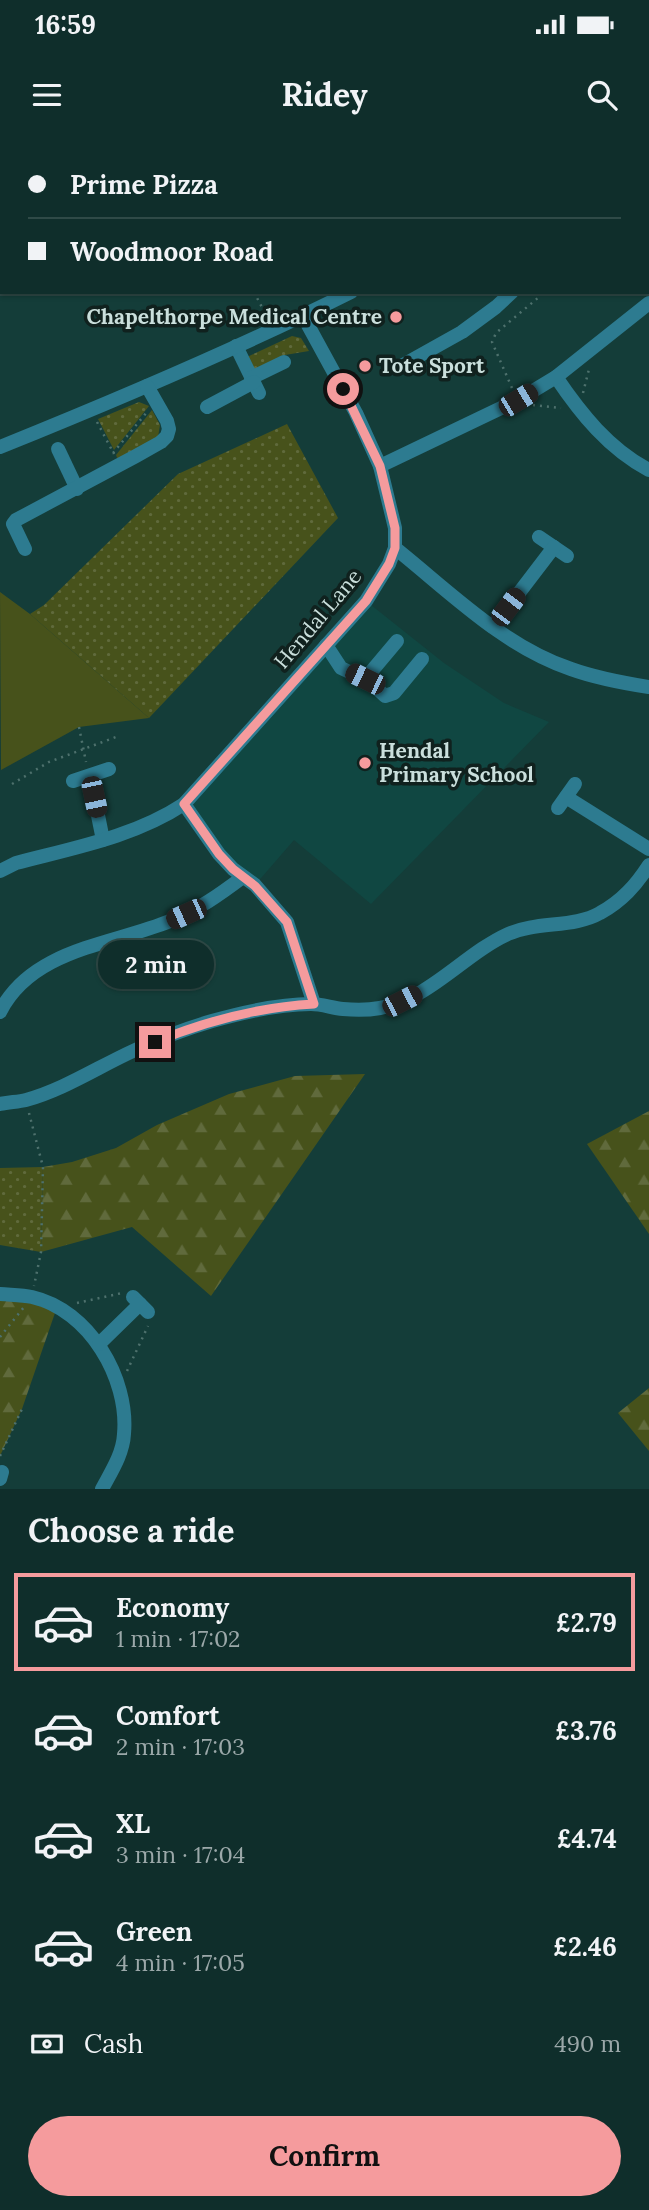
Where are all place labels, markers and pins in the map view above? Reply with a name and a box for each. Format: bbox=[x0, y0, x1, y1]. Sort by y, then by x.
place label: Chapelthorpe Medical Centre bbox=[87, 303, 382, 330]
marker: Chapelthorpe Medical Centre bbox=[388, 309, 404, 325]
place label: Tote Sport bbox=[379, 352, 485, 379]
marker: Tote Sport bbox=[357, 358, 373, 374]
place label: Hendal Primary School bbox=[379, 737, 534, 788]
marker: Hendal Primary School bbox=[357, 755, 373, 771]

